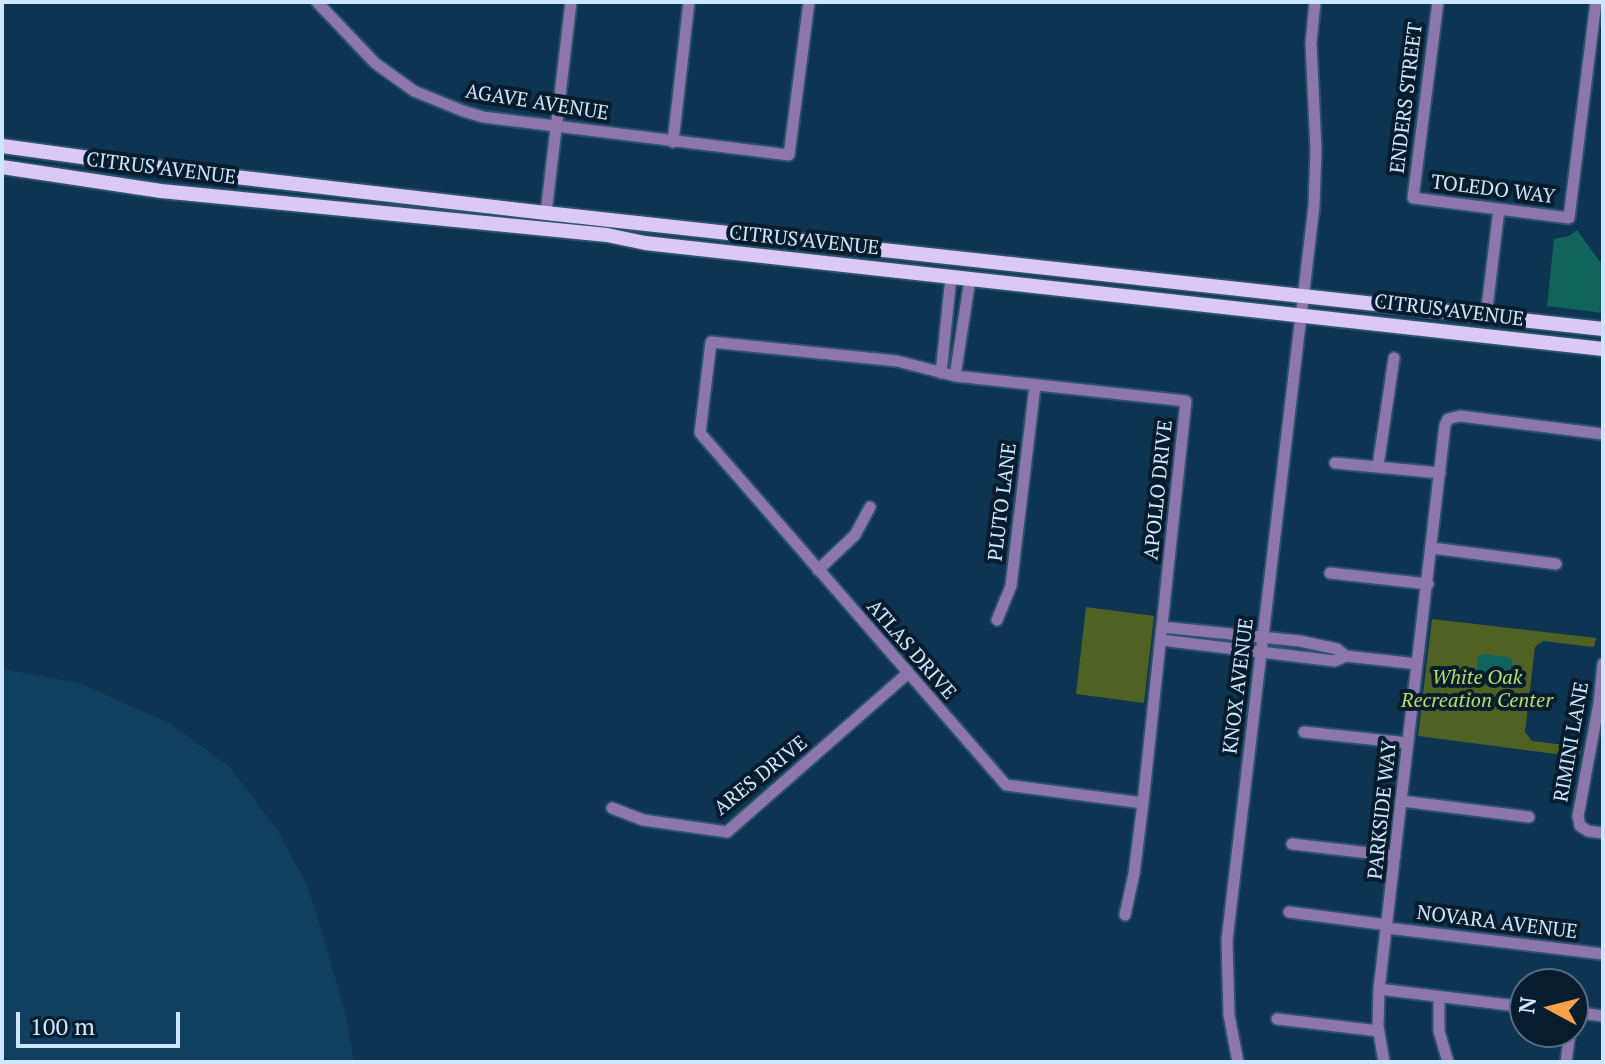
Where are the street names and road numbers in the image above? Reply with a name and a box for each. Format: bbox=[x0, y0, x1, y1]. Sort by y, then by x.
street label: ENDERS STREET bbox=[1386, 21, 1428, 175]
street label: AGAVE AVENUE bbox=[464, 80, 610, 126]
street label: CITRUS AVENUE bbox=[85, 148, 237, 190]
street label: TOLEDO WAY bbox=[1430, 170, 1556, 210]
street label: CITRUS AVENUE bbox=[728, 221, 880, 261]
street label: CITRUS AVENUE bbox=[1373, 290, 1525, 332]
street label: APOLLO DRIVE bbox=[1140, 419, 1178, 561]
street label: PLUTO LANE bbox=[984, 442, 1022, 562]
street label: ATLAS DRIVE bbox=[861, 595, 961, 705]
street label: KNOX AVENUE bbox=[1219, 617, 1259, 755]
street label: RIMINI LANE bbox=[1550, 680, 1594, 804]
street label: ARES DRIVE bbox=[710, 731, 812, 821]
street label: PARKSIDE WAY bbox=[1364, 739, 1402, 881]
street label: NOVARA AVENUE bbox=[1415, 901, 1579, 945]

